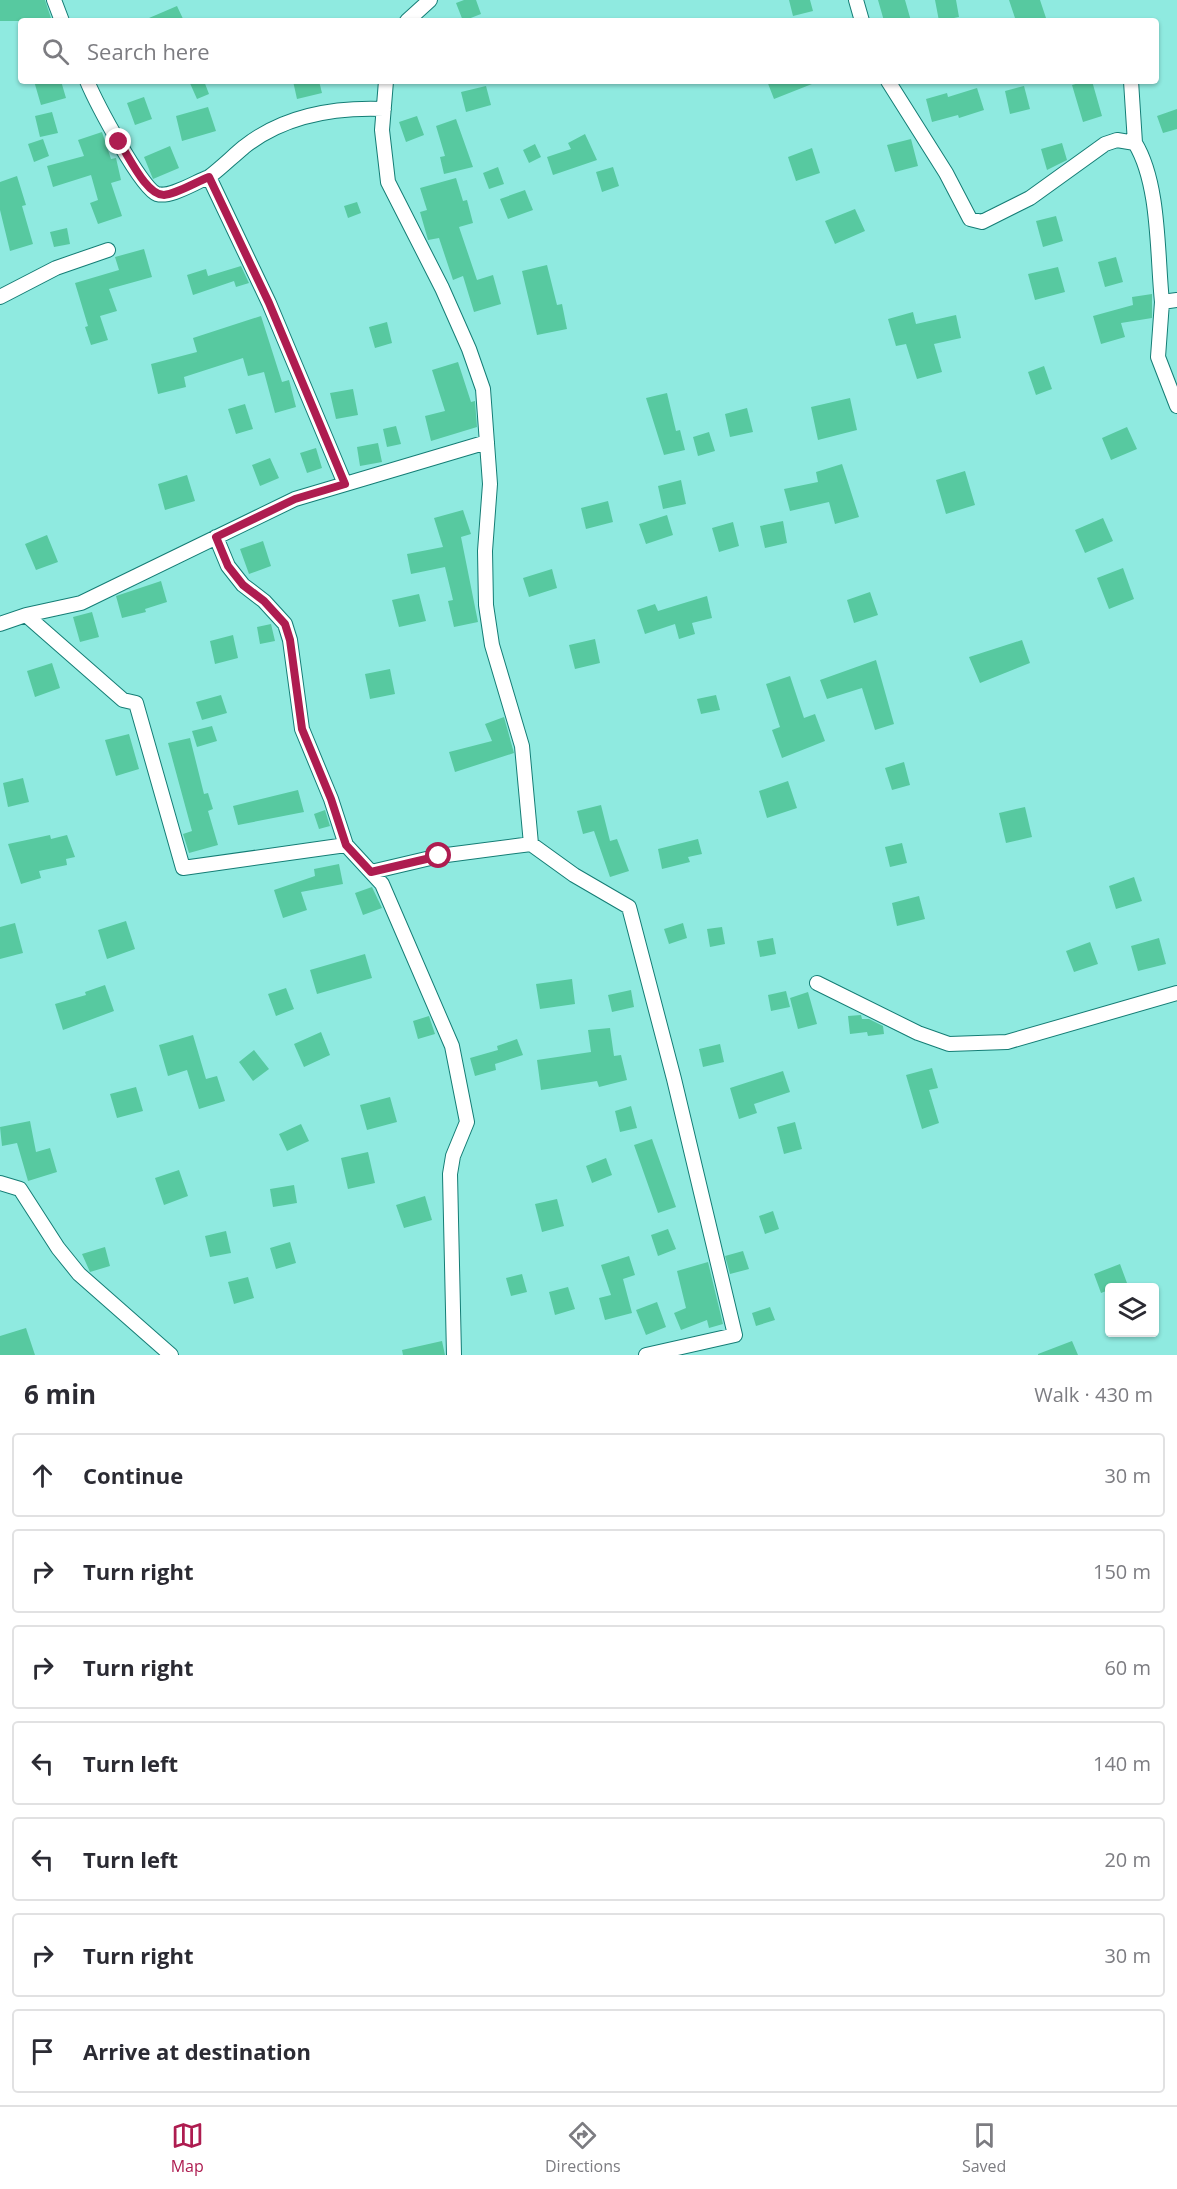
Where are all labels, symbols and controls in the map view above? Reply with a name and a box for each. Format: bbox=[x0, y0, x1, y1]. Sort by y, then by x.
search box bbox=[18, 18, 1159, 84]
icon: search bbox=[39, 35, 72, 68]
text: Search here bbox=[87, 36, 210, 66]
route end bbox=[105, 128, 131, 154]
route start bbox=[425, 842, 451, 868]
map controls bbox=[1105, 1283, 1159, 1337]
button: layers bbox=[1105, 1283, 1159, 1337]
text: 6 min bbox=[24, 1376, 96, 1412]
text: Walk · 430 m bbox=[1034, 1381, 1153, 1408]
icon: ahead bbox=[26, 1459, 59, 1492]
text: Continue bbox=[83, 1460, 183, 1490]
text: 30 m bbox=[1104, 1462, 1151, 1489]
icon: right bbox=[26, 1555, 59, 1588]
text: Turn right bbox=[83, 1556, 194, 1586]
text: 150 m bbox=[1093, 1558, 1151, 1585]
icon: right bbox=[26, 1651, 59, 1684]
text: Turn right bbox=[83, 1652, 194, 1682]
text: 60 m bbox=[1104, 1654, 1151, 1681]
icon: left bbox=[26, 1747, 59, 1780]
text: Turn left bbox=[83, 1748, 178, 1778]
text: 140 m bbox=[1093, 1750, 1151, 1777]
icon: left bbox=[26, 1843, 59, 1876]
text: Turn left bbox=[83, 1844, 178, 1874]
text: 20 m bbox=[1104, 1846, 1151, 1873]
icon: right bbox=[26, 1939, 59, 1972]
text: Turn right bbox=[83, 1940, 194, 1970]
text: 30 m bbox=[1104, 1942, 1151, 1969]
icon: arrive bbox=[26, 2035, 59, 2068]
text: Arrive at destination bbox=[83, 2036, 311, 2066]
tab: Map bbox=[171, 2119, 204, 2177]
tab: Directions bbox=[545, 2119, 621, 2177]
tab: Saved bbox=[962, 2119, 1006, 2177]

